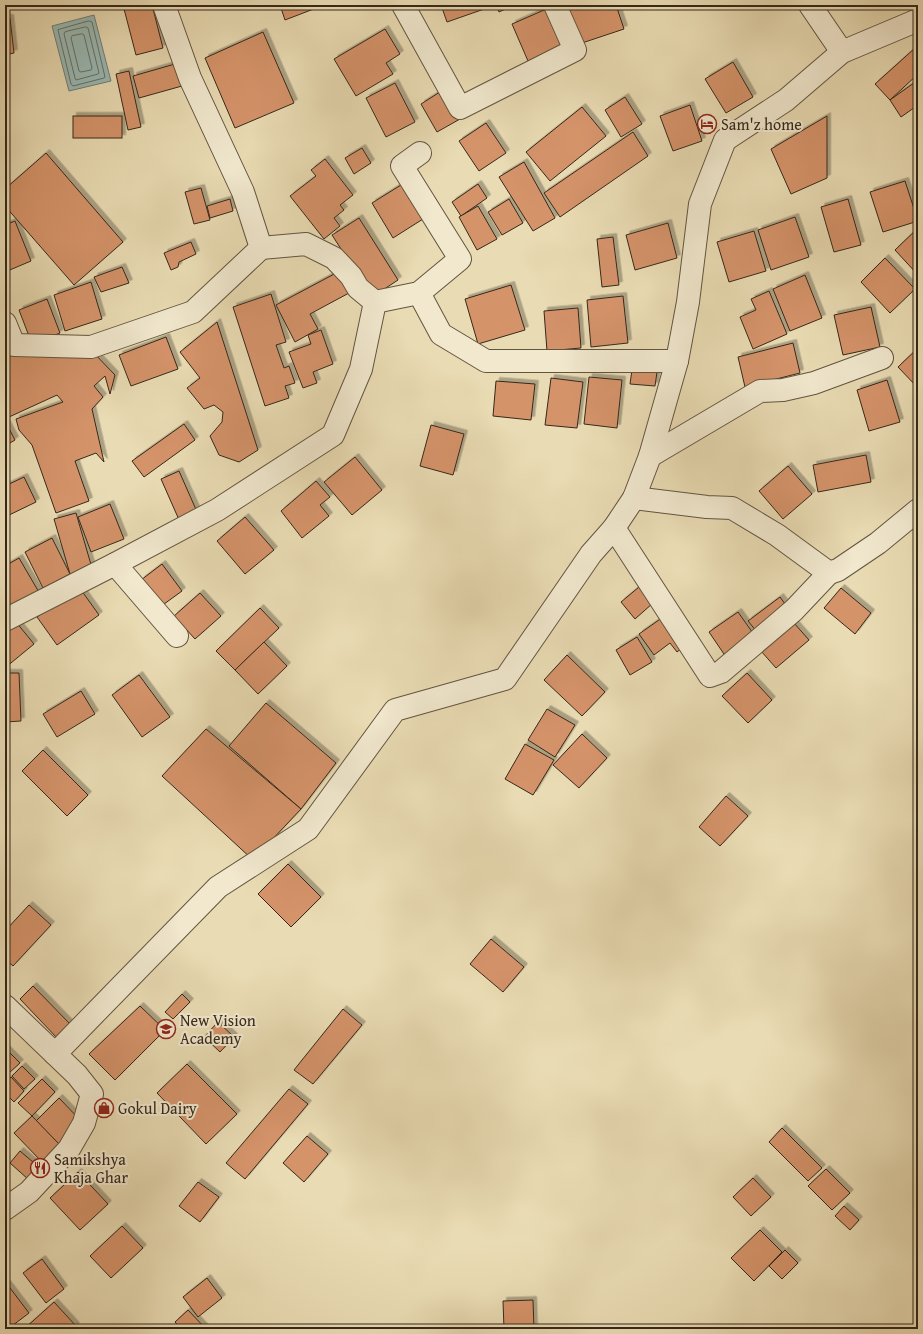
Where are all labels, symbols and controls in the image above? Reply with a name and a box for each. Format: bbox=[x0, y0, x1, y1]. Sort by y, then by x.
place label: Sam'z home bbox=[721, 112, 802, 136]
hotel icon: Sam'z home bbox=[696, 113, 718, 135]
place label: New Vision Academy bbox=[180, 1008, 256, 1050]
school or university icon: New Vision Academy bbox=[155, 1018, 177, 1040]
place label: Gokul Dairy bbox=[118, 1096, 197, 1120]
shop icon: Gokul Dairy bbox=[93, 1097, 115, 1119]
place label: Samikshya Khaja Ghar bbox=[54, 1147, 128, 1189]
restaurant icon: Samikshya Khaja Ghar bbox=[29, 1157, 51, 1179]

